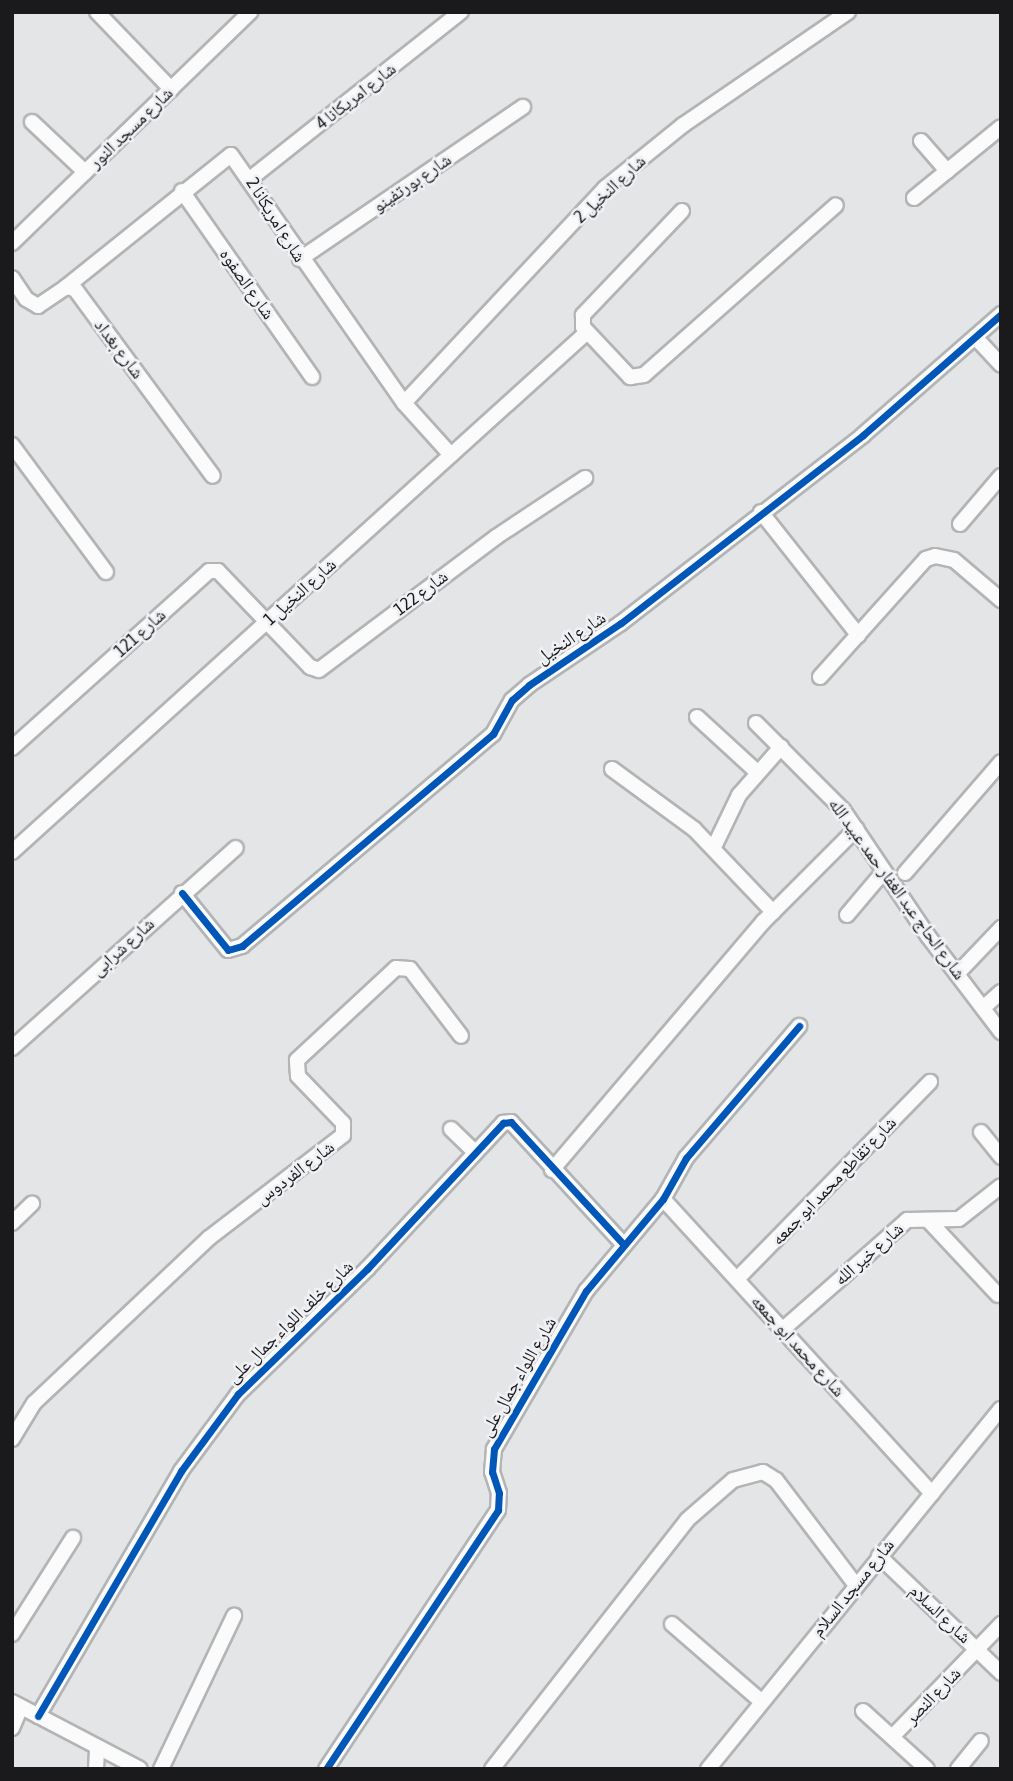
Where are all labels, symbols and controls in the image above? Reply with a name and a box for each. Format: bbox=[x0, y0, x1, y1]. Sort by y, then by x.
street label: شارع امريكانا 4 bbox=[312, 58, 400, 134]
street label: شارع مسجد النور bbox=[84, 83, 178, 173]
street label: شارع بورتفينو bbox=[369, 149, 455, 217]
street label: شارع النخيل 2 bbox=[570, 150, 650, 228]
street label: شارع امريكانا 2 bbox=[241, 174, 311, 266]
street label: شارع الصفوه bbox=[215, 244, 279, 324]
street label: شارع بغداد bbox=[90, 315, 148, 383]
street label: شارع النخيل 1 bbox=[259, 554, 341, 630]
street label: شارع 122 bbox=[390, 566, 452, 620]
street label: شارع 121 bbox=[110, 604, 170, 662]
street label: شارع النخيل bbox=[532, 607, 610, 669]
street label: شارع الحاج عبد الغفار حمد عبيد الله bbox=[824, 794, 970, 984]
street label: شارع شرابى bbox=[87, 913, 159, 981]
street label: شارع تقاطع محمد ابو جمعه bbox=[767, 1112, 901, 1250]
street label: شارع الفردوس bbox=[251, 1136, 339, 1210]
street label: شارع خير الله bbox=[830, 1218, 908, 1290]
street label: شارع خلف اللواء جمال على bbox=[222, 1256, 358, 1388]
street label: شارع محمد ابو جمعه bbox=[747, 1291, 849, 1401]
street label: شارع اللواء جمال على bbox=[475, 1313, 561, 1441]
street label: شارع مسجد السلام bbox=[807, 1535, 899, 1641]
street label: شارع السلام bbox=[905, 1580, 975, 1648]
street label: شارع النصر bbox=[900, 1663, 966, 1729]

